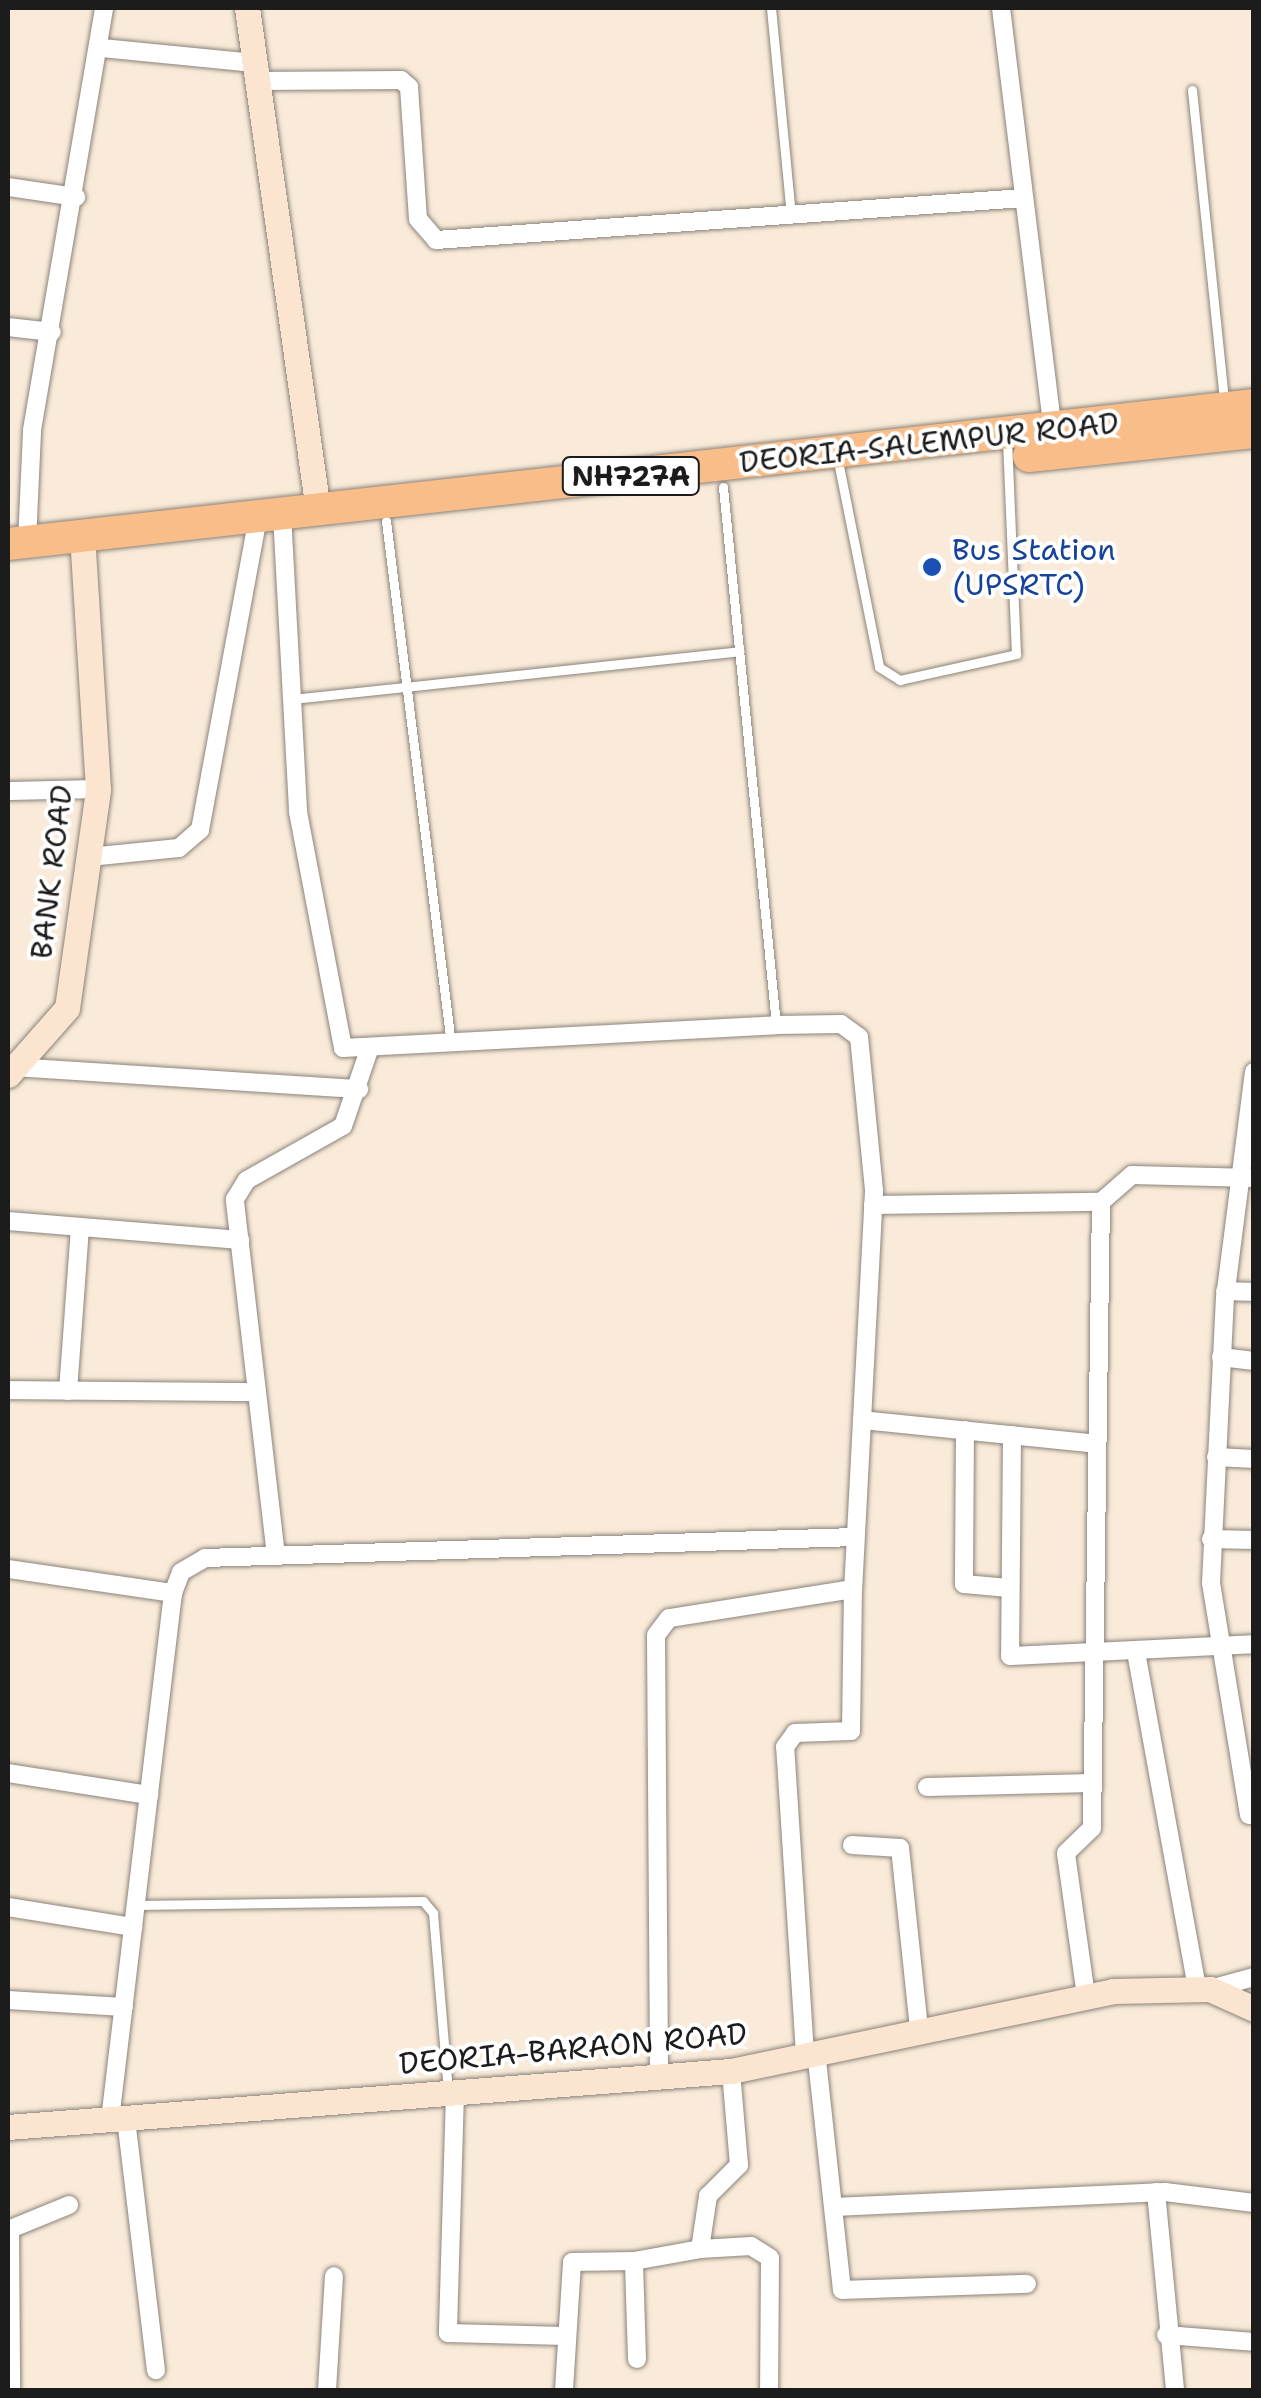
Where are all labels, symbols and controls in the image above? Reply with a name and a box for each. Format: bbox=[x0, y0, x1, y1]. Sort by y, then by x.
street label: DEORIA-SALEMPUR ROAD bbox=[738, 405, 1120, 481]
road number: NH727A bbox=[561, 453, 701, 499]
place label: Bus Station (UPSRTC) bbox=[952, 532, 1116, 602]
marker: Bus Station (UPSRTC) bbox=[921, 556, 943, 578]
street label: BANK ROAD bbox=[23, 783, 81, 961]
street label: DEORIA-BARAON ROAD bbox=[398, 2016, 748, 2082]

